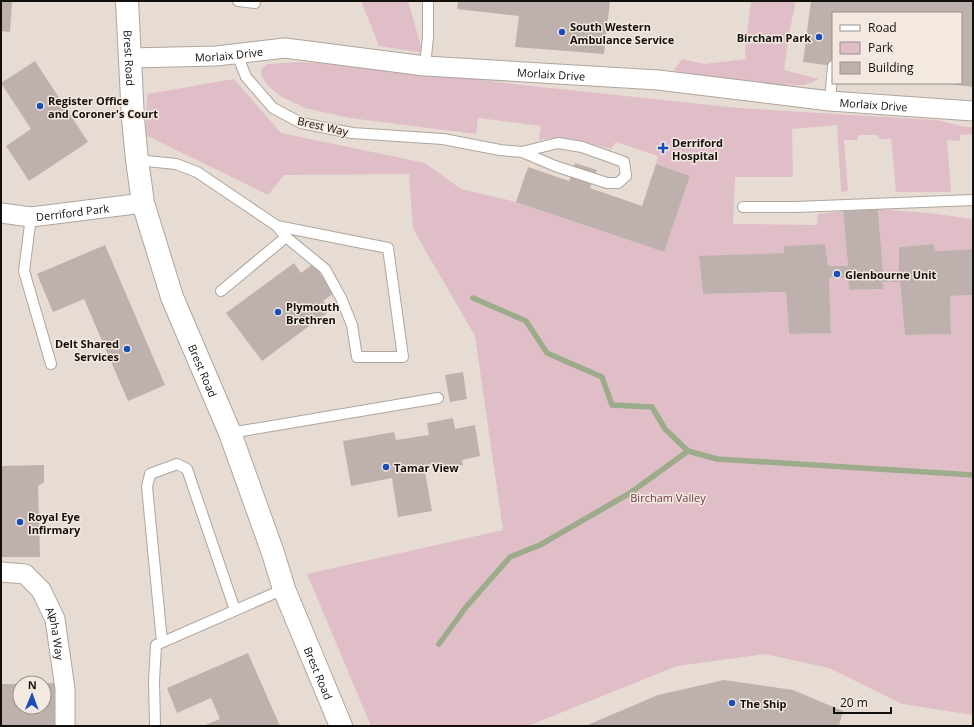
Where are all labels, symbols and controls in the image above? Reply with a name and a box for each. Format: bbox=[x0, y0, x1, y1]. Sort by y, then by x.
legend bbox=[832, 12, 962, 84]
place label: South Western Ambulance Service bbox=[570, 19, 675, 47]
text: Road bbox=[868, 19, 897, 36]
marker: South Western Ambulance Service bbox=[557, 27, 567, 37]
street label: Brest Road bbox=[121, 30, 139, 86]
place label: Bircham Park bbox=[737, 30, 811, 45]
marker: Bircham Park bbox=[814, 32, 824, 42]
text: Park bbox=[868, 39, 894, 56]
street label: Morlaix Drive bbox=[195, 43, 264, 64]
text: Building bbox=[868, 59, 914, 76]
street label: Morlaix Drive bbox=[517, 64, 586, 83]
place label: Register Office and Coroner's Court bbox=[48, 93, 158, 121]
street label: Morlaix Drive bbox=[839, 94, 908, 114]
marker: Register Office and Coroner's Court bbox=[35, 101, 45, 111]
street label: Brest Way bbox=[296, 113, 350, 139]
place label: Derriford Hospital bbox=[672, 135, 723, 163]
marker: Derriford Hospital bbox=[657, 142, 669, 154]
street label: Derriford Park bbox=[35, 200, 110, 224]
place label: Glenbourne Unit bbox=[845, 267, 937, 282]
marker: Glenbourne Unit bbox=[832, 269, 842, 279]
place label: Plymouth Brethren bbox=[286, 299, 339, 327]
marker: Plymouth Brethren bbox=[273, 307, 283, 317]
place label: Delt Shared Services bbox=[55, 336, 120, 364]
street label: Brest Road bbox=[185, 342, 221, 399]
marker: Delt Shared Services bbox=[122, 344, 132, 354]
place label: Tamar View bbox=[394, 460, 459, 475]
marker: Tamar View bbox=[381, 462, 391, 472]
park label: Bircham Valley bbox=[630, 490, 706, 505]
place label: Royal Eye Infirmary bbox=[28, 509, 81, 537]
marker: Royal Eye Infirmary bbox=[15, 517, 25, 527]
street label: Alpha Way bbox=[43, 604, 68, 661]
street label: Brest Road bbox=[301, 644, 337, 702]
north arrow bbox=[12, 675, 52, 715]
text: N bbox=[28, 677, 37, 692]
scale bar bbox=[834, 689, 891, 715]
text: 20 m bbox=[840, 694, 868, 711]
place label: The Ship bbox=[740, 696, 787, 711]
marker: The Ship bbox=[727, 698, 737, 708]

